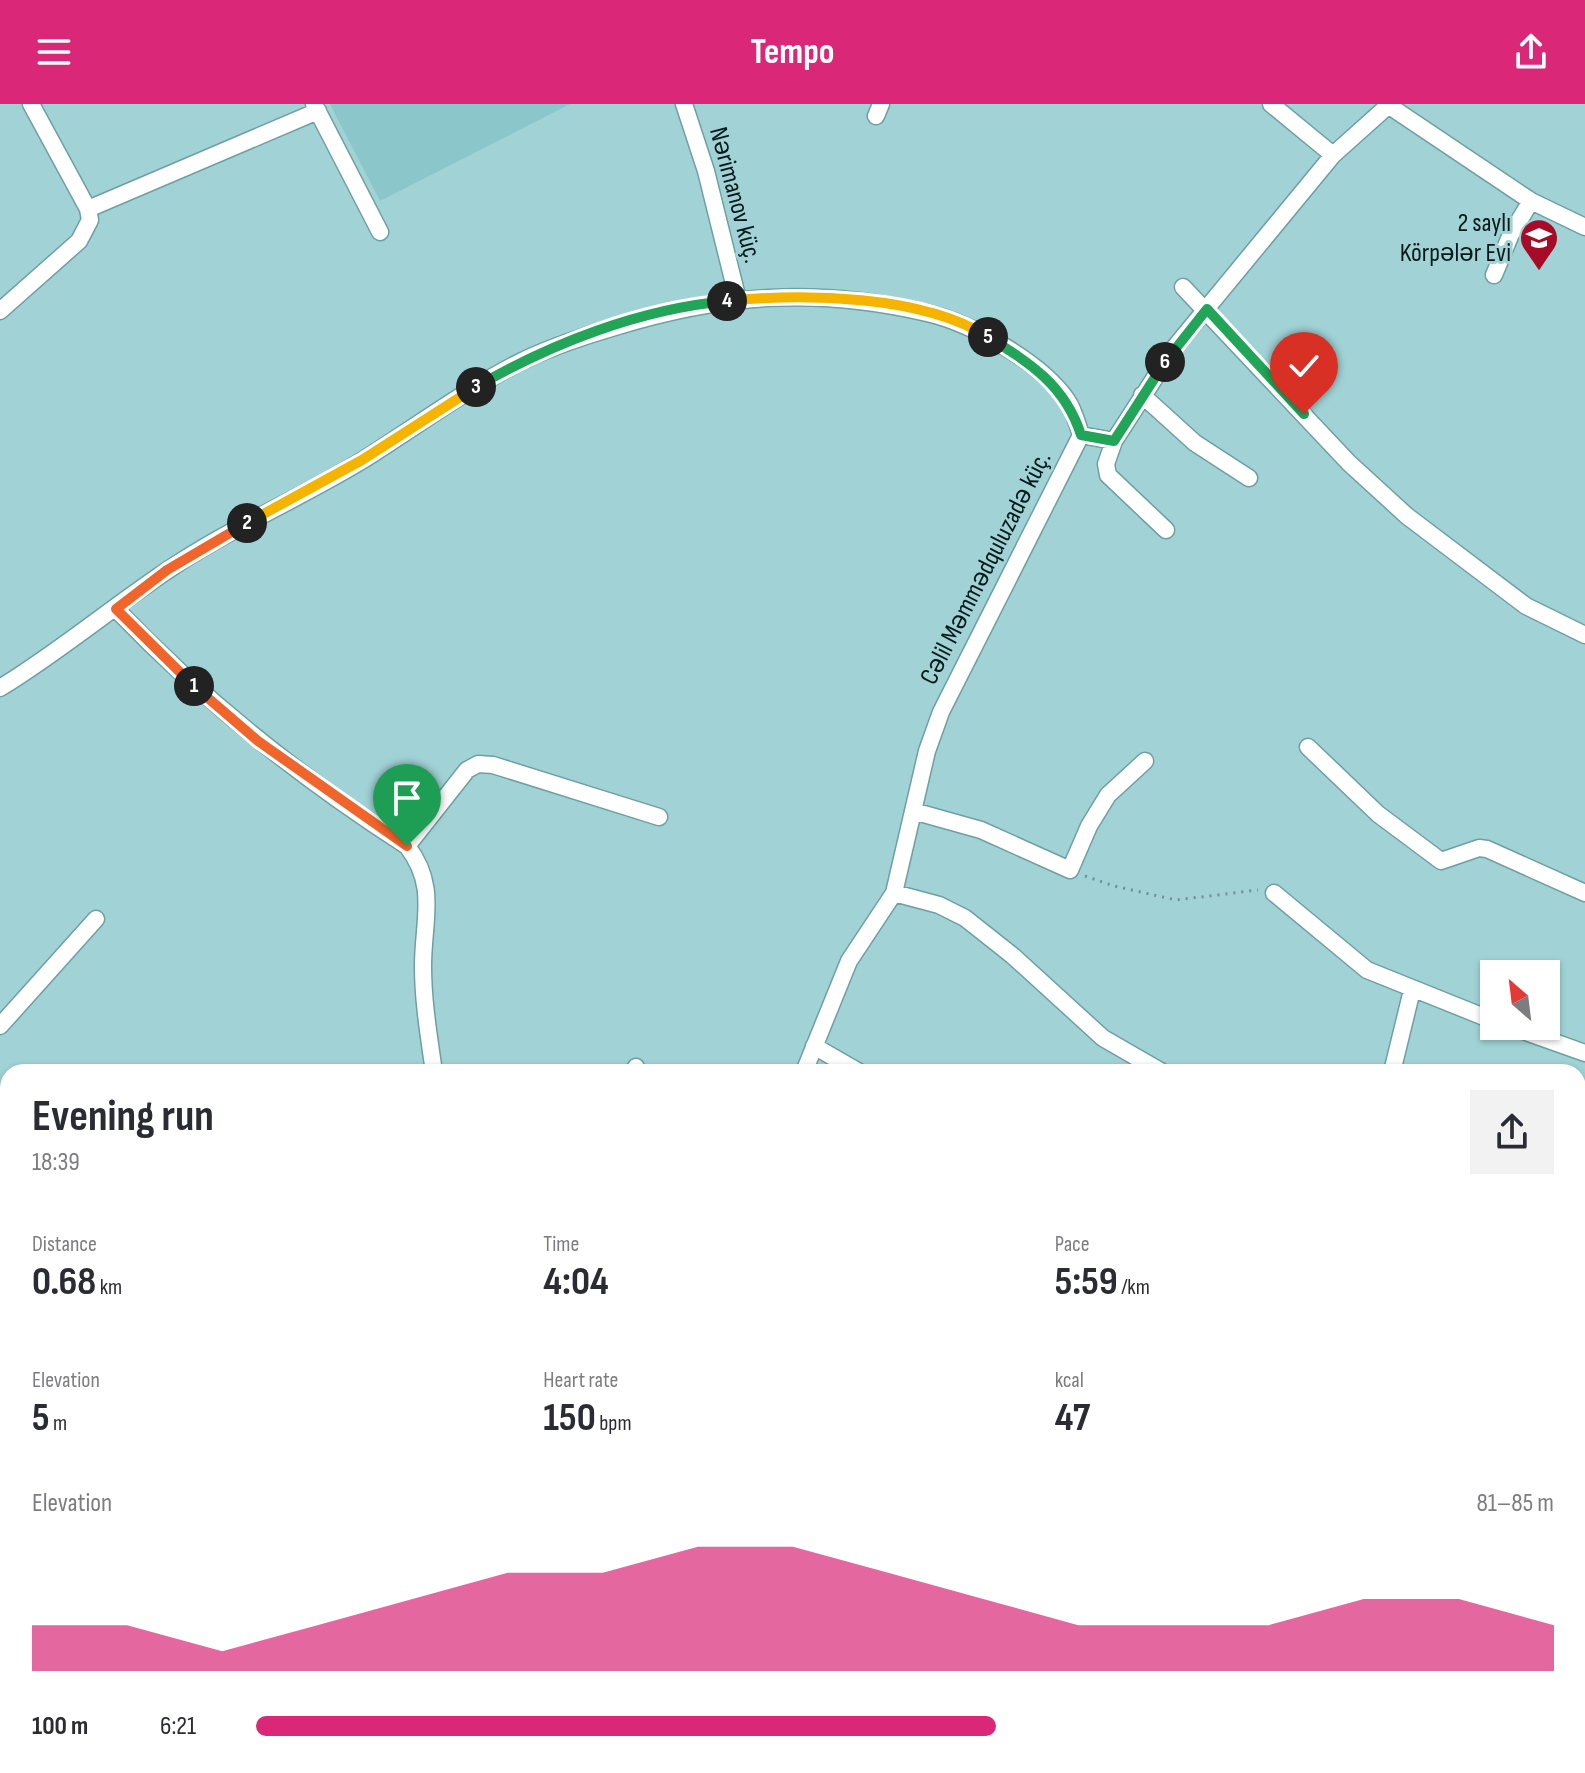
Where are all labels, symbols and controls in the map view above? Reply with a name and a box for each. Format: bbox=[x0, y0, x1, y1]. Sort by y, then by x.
icon: menu bbox=[32, 30, 76, 74]
icon: share bbox=[1509, 30, 1553, 74]
text: Tempo bbox=[750, 31, 835, 74]
street label: Nərimanov küç. bbox=[702, 124, 768, 266]
place label: 2 saylı Körpələr Evi bbox=[1400, 208, 1511, 269]
school or university icon: 2 saylı Körpələr Evi bbox=[1518, 217, 1560, 272]
pin: 4 bbox=[707, 281, 747, 321]
text: 4 bbox=[722, 287, 732, 314]
pin: 5 bbox=[968, 317, 1008, 357]
text: 5 bbox=[983, 323, 993, 350]
pin bbox=[1270, 332, 1338, 414]
pin: 6 bbox=[1145, 342, 1185, 382]
icon: check bbox=[1282, 344, 1326, 388]
text: 6 bbox=[1160, 348, 1170, 375]
pin: 3 bbox=[456, 367, 496, 407]
text: 3 bbox=[471, 373, 481, 400]
street label: Cəlil Məmmədquluzadə küç. bbox=[914, 446, 1058, 690]
pin: 2 bbox=[227, 503, 267, 543]
text: 2 bbox=[242, 509, 252, 536]
pin: 1 bbox=[174, 666, 214, 706]
text: 1 bbox=[190, 672, 198, 699]
pin bbox=[373, 764, 441, 846]
icon: arrive bbox=[385, 776, 429, 820]
north arrow bbox=[1480, 960, 1560, 1040]
map controls bbox=[1480, 960, 1560, 1040]
text: Evening run bbox=[32, 1090, 214, 1143]
button: share bbox=[1470, 1090, 1554, 1174]
text: 18:39 bbox=[32, 1147, 80, 1178]
text: Distance bbox=[32, 1231, 97, 1258]
text: Time bbox=[543, 1231, 579, 1258]
text: Pace bbox=[1055, 1231, 1090, 1258]
text: 0.68 bbox=[32, 1258, 96, 1306]
text: 4:04 bbox=[543, 1258, 609, 1306]
text: 5:59 bbox=[1055, 1258, 1118, 1306]
text: km bbox=[96, 1274, 122, 1301]
text: /km bbox=[1118, 1274, 1150, 1301]
text: Elevation bbox=[32, 1367, 100, 1394]
text: Heart rate bbox=[543, 1367, 618, 1394]
text: kcal bbox=[1055, 1367, 1084, 1394]
text: 5 bbox=[32, 1394, 50, 1442]
text: 150 bbox=[543, 1394, 596, 1442]
text: 47 bbox=[1055, 1394, 1090, 1442]
text: m bbox=[50, 1410, 67, 1437]
text: bpm bbox=[596, 1410, 632, 1437]
text: Elevation bbox=[32, 1488, 112, 1519]
text: 81–85 m bbox=[1476, 1488, 1554, 1519]
text: 100 m bbox=[32, 1711, 88, 1742]
text: 6:21 bbox=[160, 1711, 196, 1742]

